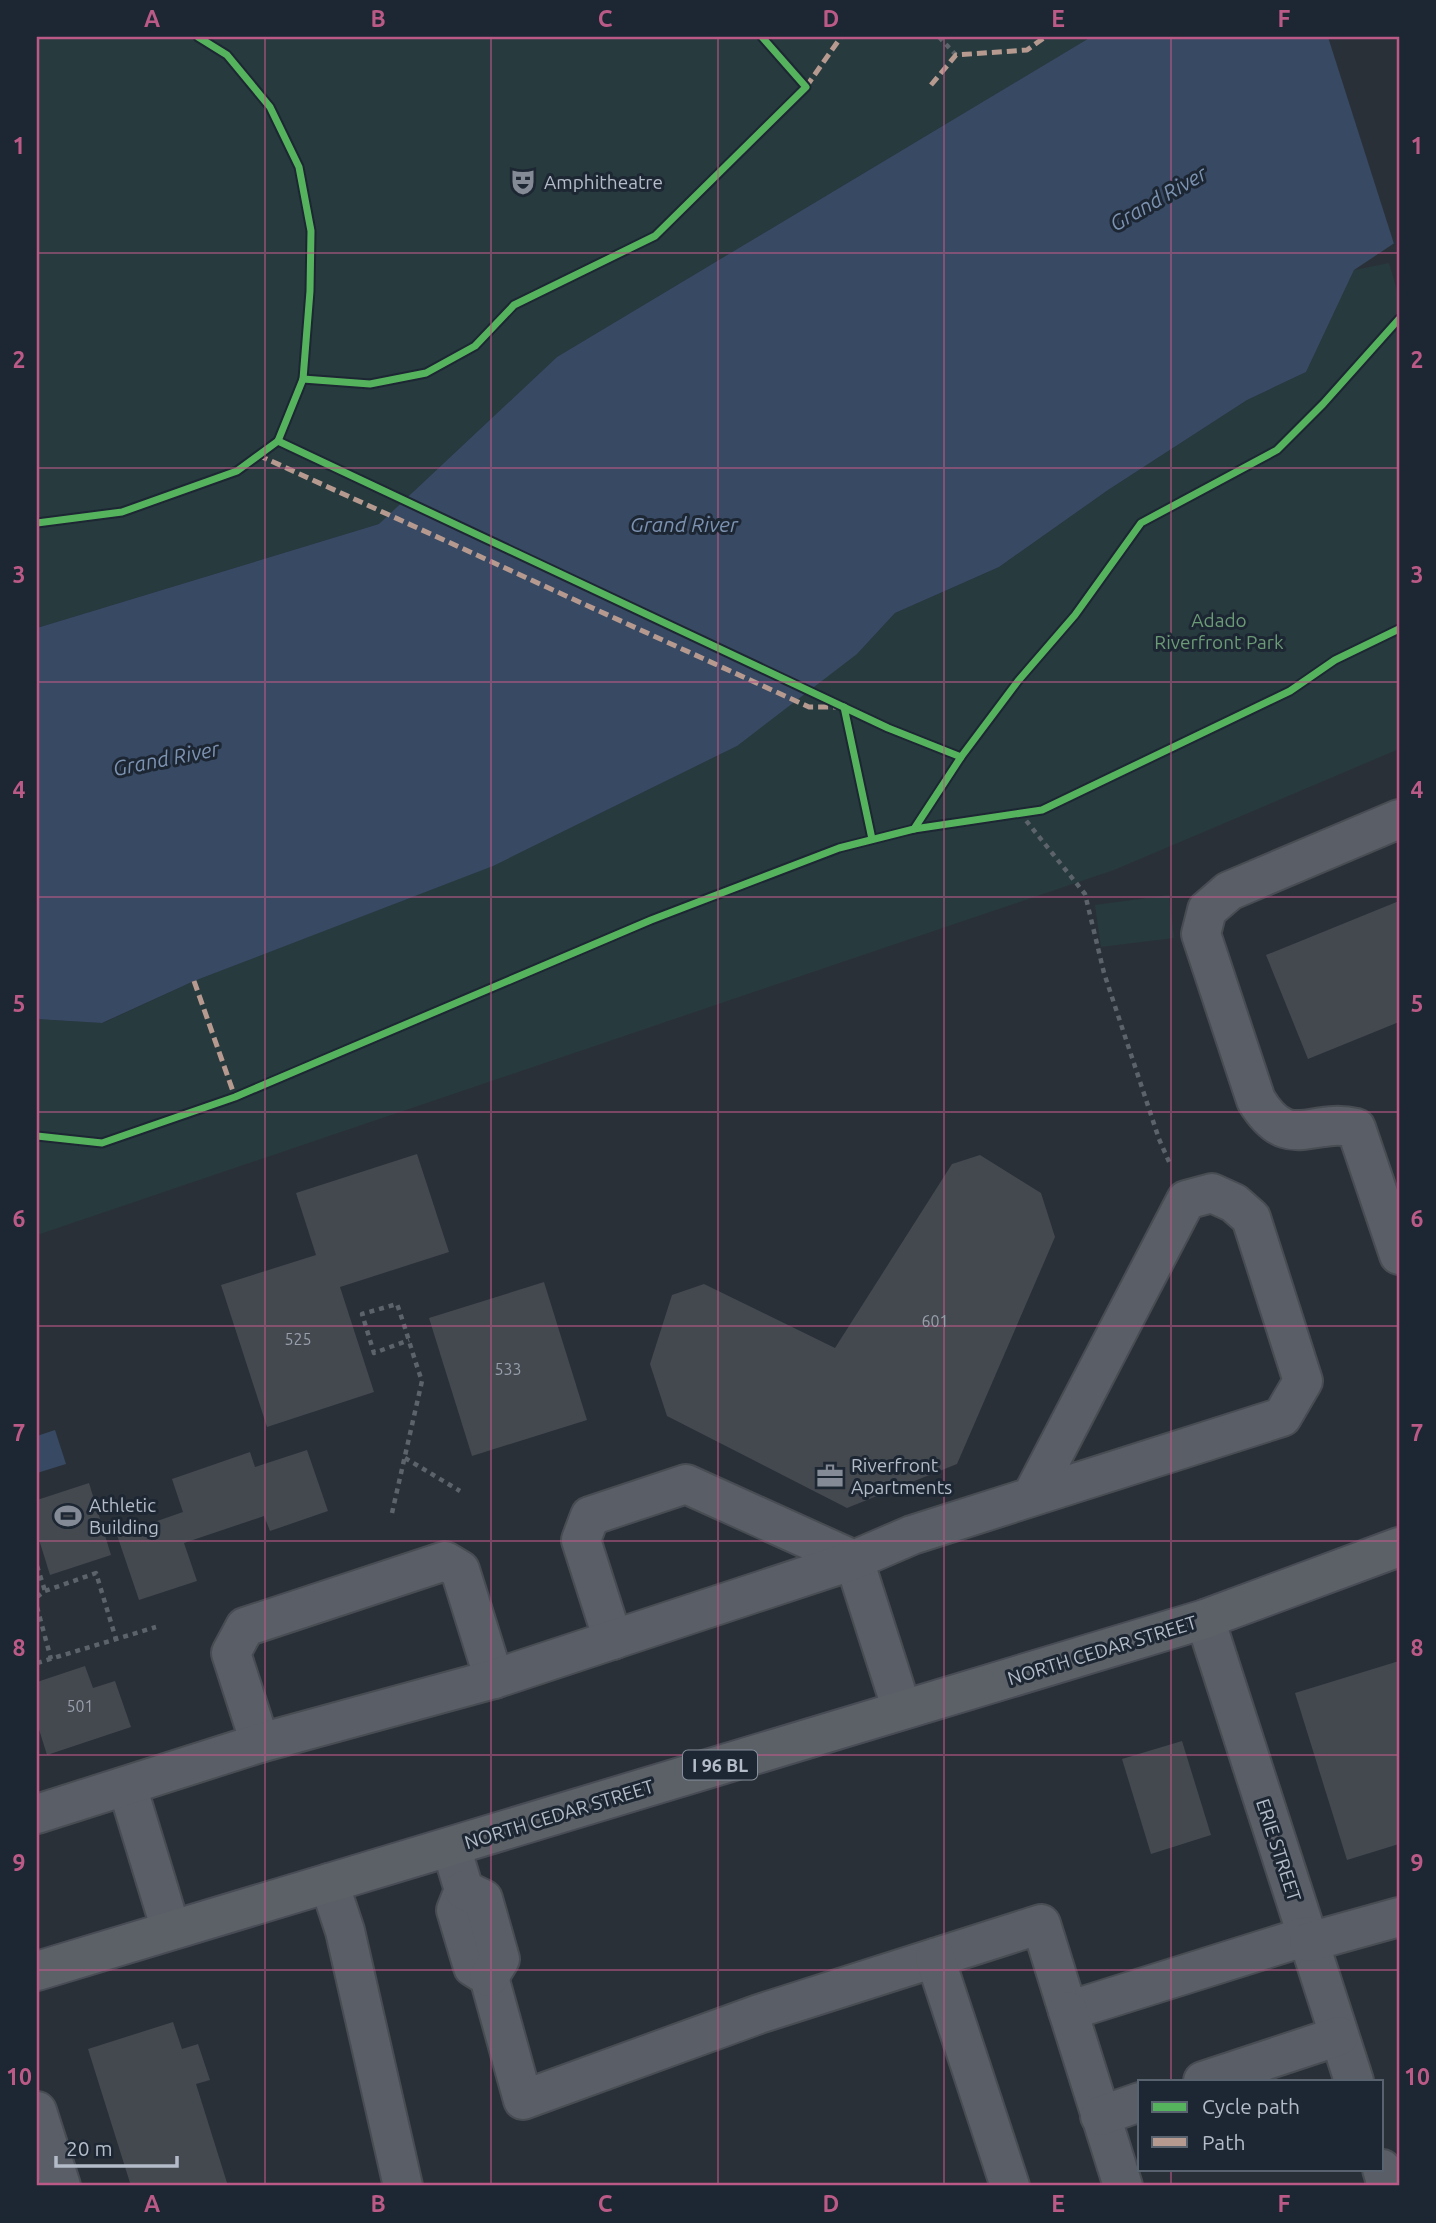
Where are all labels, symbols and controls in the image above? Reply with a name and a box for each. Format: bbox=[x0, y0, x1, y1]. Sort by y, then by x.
text: A bbox=[144, 6, 160, 31]
text: B bbox=[370, 6, 386, 31]
text: C bbox=[598, 6, 613, 31]
text: D bbox=[823, 6, 839, 31]
text: E bbox=[1051, 6, 1065, 31]
text: F bbox=[1278, 6, 1291, 31]
text: 1 bbox=[13, 133, 25, 158]
text: 1 bbox=[1411, 133, 1423, 158]
water label: Grand River bbox=[1105, 160, 1212, 235]
theatre icon: Amphitheatre bbox=[508, 167, 538, 197]
place label: Amphitheatre bbox=[544, 171, 663, 193]
text: 2 bbox=[13, 347, 25, 372]
text: 2 bbox=[1411, 347, 1423, 372]
water label: Grand River bbox=[630, 512, 739, 536]
text: 3 bbox=[13, 562, 25, 587]
text: 3 bbox=[1411, 562, 1423, 587]
park label: Adado Riverfront Park bbox=[1154, 609, 1284, 653]
water label: Grand River bbox=[111, 736, 222, 780]
text: 4 bbox=[13, 777, 26, 802]
text: 4 bbox=[1411, 777, 1424, 802]
text: 5 bbox=[13, 991, 25, 1016]
text: 5 bbox=[1411, 991, 1423, 1016]
text: 6 bbox=[13, 1206, 26, 1231]
text: 6 bbox=[1411, 1206, 1424, 1231]
house number: 601 bbox=[921, 1312, 949, 1330]
house number: 525 bbox=[284, 1330, 312, 1348]
house number: 533 bbox=[494, 1360, 522, 1378]
text: 7 bbox=[13, 1420, 25, 1445]
text: 7 bbox=[1411, 1420, 1423, 1445]
place label: Riverfront Apartments bbox=[851, 1454, 952, 1498]
office icon: Riverfront Apartments bbox=[815, 1461, 845, 1491]
place label: Athletic Building bbox=[89, 1494, 159, 1538]
sports icon: Athletic Building bbox=[53, 1501, 83, 1531]
street label: NORTH CEDAR STREET bbox=[1005, 1611, 1200, 1689]
text: 8 bbox=[13, 1635, 25, 1660]
text: 8 bbox=[1411, 1635, 1423, 1660]
house number: 501 bbox=[66, 1697, 94, 1715]
road number: I 96 BL bbox=[683, 1750, 757, 1780]
street label: NORTH CEDAR STREET bbox=[462, 1775, 657, 1853]
street label: ERIE STREET bbox=[1252, 1796, 1306, 1905]
text: 9 bbox=[13, 1850, 25, 1875]
text: 9 bbox=[1411, 1850, 1423, 1875]
text: 10 bbox=[6, 2064, 32, 2089]
text: 10 bbox=[1404, 2064, 1430, 2089]
legend bbox=[1138, 2080, 1384, 2170]
text: Cycle path bbox=[1202, 2094, 1300, 2118]
scale bar bbox=[56, 2125, 177, 2169]
text: Path bbox=[1202, 2130, 1245, 2154]
text: 20 m bbox=[66, 2136, 113, 2160]
text: A bbox=[144, 2191, 160, 2216]
text: B bbox=[370, 2191, 386, 2216]
text: C bbox=[598, 2191, 613, 2216]
text: D bbox=[823, 2191, 839, 2216]
text: E bbox=[1051, 2191, 1065, 2216]
text: F bbox=[1278, 2191, 1291, 2216]

